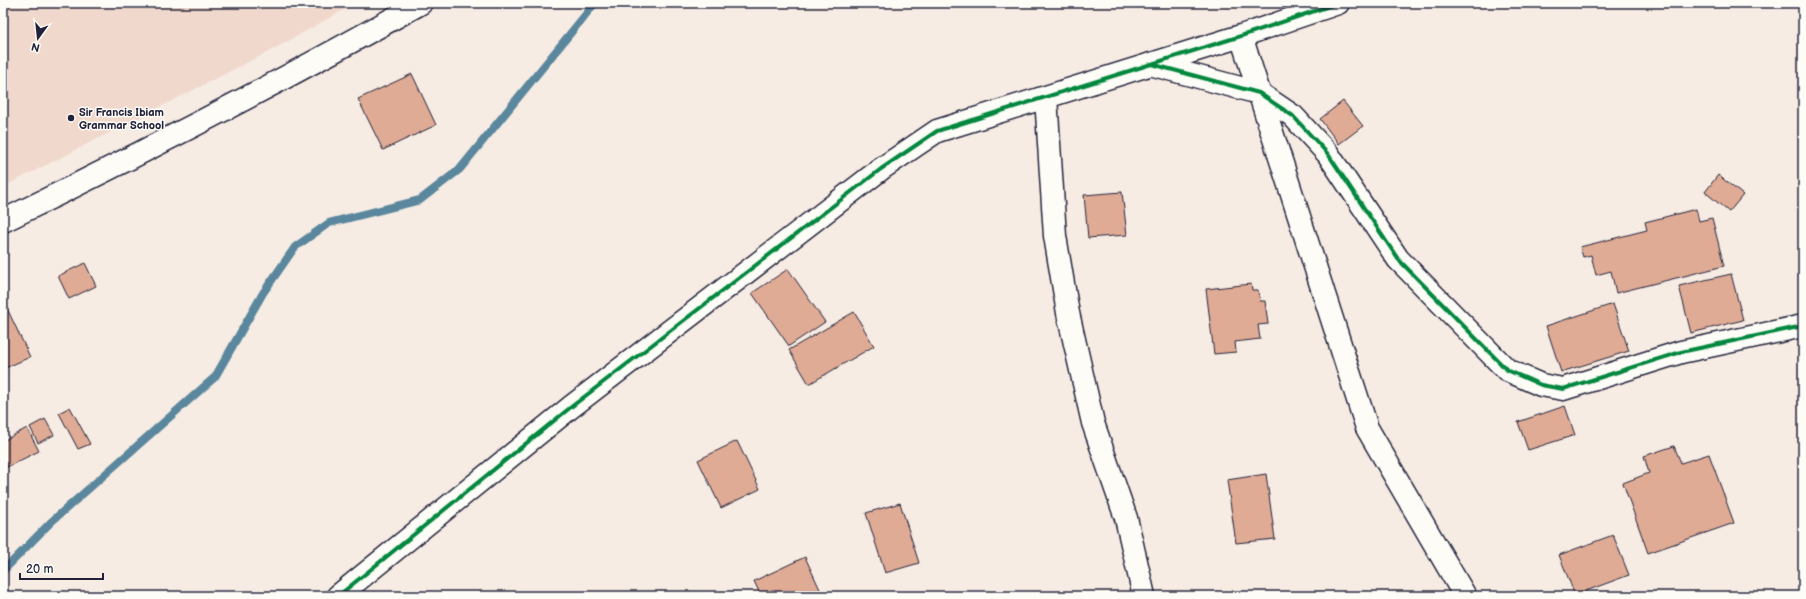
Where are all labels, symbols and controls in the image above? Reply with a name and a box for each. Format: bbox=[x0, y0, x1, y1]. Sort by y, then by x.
north arrow bbox=[18, 18, 58, 58]
text: N bbox=[30, 40, 41, 55]
place label: Sir Francis Ibiam Grammar School bbox=[79, 106, 164, 132]
marker: Sir Francis Ibiam Grammar School bbox=[66, 113, 76, 123]
scale bar bbox=[20, 555, 103, 581]
text: 20 m bbox=[26, 562, 53, 577]

